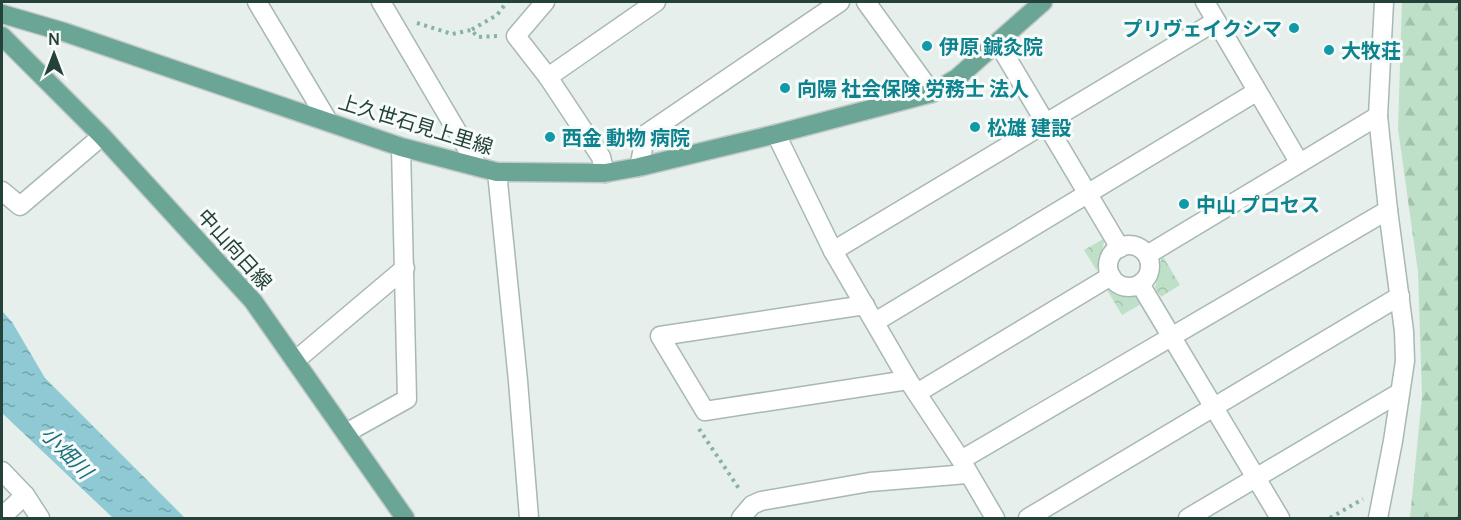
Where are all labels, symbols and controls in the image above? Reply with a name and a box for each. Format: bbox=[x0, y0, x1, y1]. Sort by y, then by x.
place label: プリヴェイクシマ bbox=[1122, 15, 1282, 42]
marker: プリヴェイクシマ bbox=[1287, 21, 1301, 35]
north arrow bbox=[24, 24, 84, 84]
text: N bbox=[48, 28, 60, 50]
place label: 伊原 鍼灸院 bbox=[939, 33, 1043, 60]
place label: 大牧荘 bbox=[1341, 37, 1401, 64]
marker: 伊原 鍼灸院 bbox=[920, 39, 934, 53]
marker: 大牧荘 bbox=[1322, 43, 1336, 57]
place label: 向陽 社会保険 労務士 法人 bbox=[797, 75, 1029, 102]
marker: 向陽 社会保険 労務士 法人 bbox=[778, 81, 792, 95]
street label: 上久世石見上里線 bbox=[336, 88, 496, 160]
place label: 松雄 建設 bbox=[987, 114, 1071, 141]
marker: 松雄 建設 bbox=[968, 120, 982, 134]
place label: 西金 動物 病院 bbox=[562, 124, 690, 151]
marker: 西金 動物 病院 bbox=[543, 130, 557, 144]
place label: 中山 プロセス bbox=[1196, 191, 1320, 218]
marker: 中山 プロセス bbox=[1177, 197, 1191, 211]
street label: 中山向日線 bbox=[192, 203, 278, 295]
water label: 小畑川 bbox=[35, 420, 100, 486]

